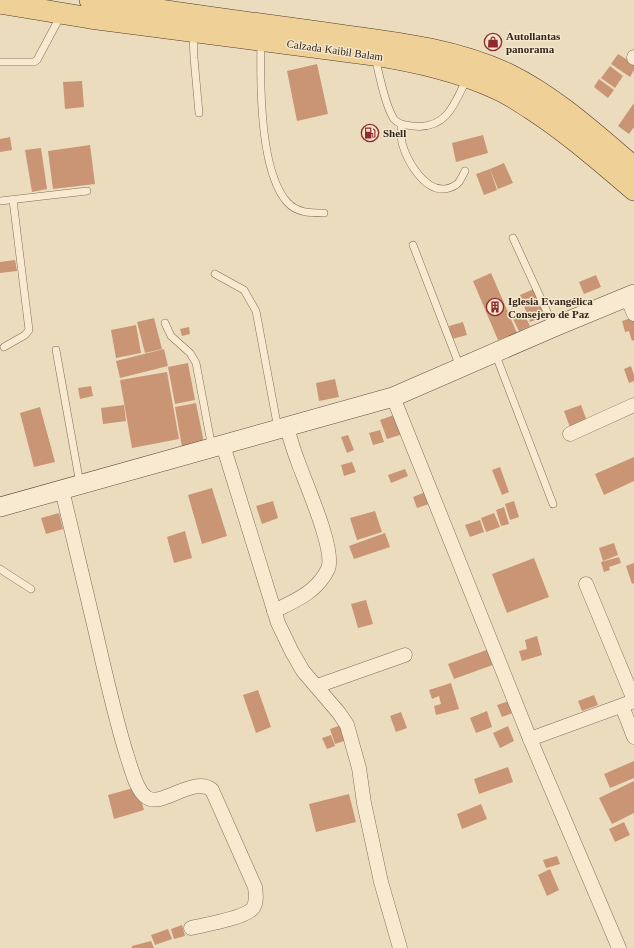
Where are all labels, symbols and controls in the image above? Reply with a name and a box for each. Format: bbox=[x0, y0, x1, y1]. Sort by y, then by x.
place label: Autollantas panorama bbox=[506, 30, 561, 55]
shop icon: Autollantas panorama bbox=[483, 32, 503, 52]
street label: Calzada Kaibil Balam bbox=[286, 37, 384, 63]
fuel station icon: Shell bbox=[360, 123, 380, 143]
place label: Shell bbox=[383, 127, 406, 139]
place label: Iglesia Evangélica Consejero de Paz bbox=[508, 295, 593, 320]
building icon: Iglesia Evangélica Consejero de Paz bbox=[485, 297, 505, 317]

